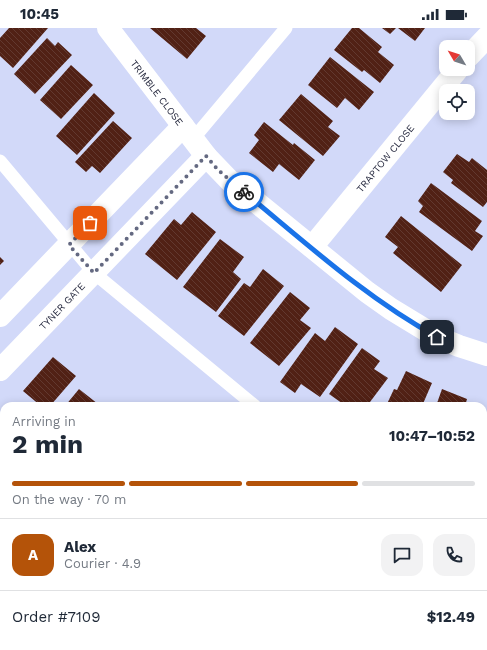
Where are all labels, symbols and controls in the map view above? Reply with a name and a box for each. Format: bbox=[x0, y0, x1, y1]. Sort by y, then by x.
text: 10:45 bbox=[20, 5, 59, 23]
north arrow bbox=[439, 40, 475, 76]
map controls bbox=[439, 40, 475, 120]
street label: TRIMBLE CLOSE bbox=[128, 58, 185, 128]
button: locate bbox=[439, 84, 475, 120]
street label: TRAPTOW CLOSE bbox=[354, 122, 416, 195]
courier bbox=[224, 172, 264, 212]
icon: bike bbox=[233, 181, 255, 203]
pin bbox=[73, 206, 107, 240]
icon: bag bbox=[79, 212, 101, 234]
street label: TYNER GATE bbox=[37, 281, 87, 332]
pin bbox=[420, 320, 454, 354]
icon: home bbox=[426, 326, 448, 348]
text: Arriving in bbox=[12, 414, 76, 429]
text: 10:47–10:52 bbox=[389, 427, 475, 445]
text: 2 min bbox=[12, 429, 83, 459]
text: On the way · 70 m bbox=[12, 492, 126, 507]
button: chat bbox=[381, 534, 423, 576]
button: phone bbox=[433, 534, 475, 576]
text: Alex bbox=[64, 538, 96, 556]
text: A bbox=[28, 546, 38, 564]
text: Courier · 4.9 bbox=[64, 556, 141, 571]
text: Order #7109 bbox=[12, 608, 100, 626]
text: $12.49 bbox=[427, 608, 475, 626]

